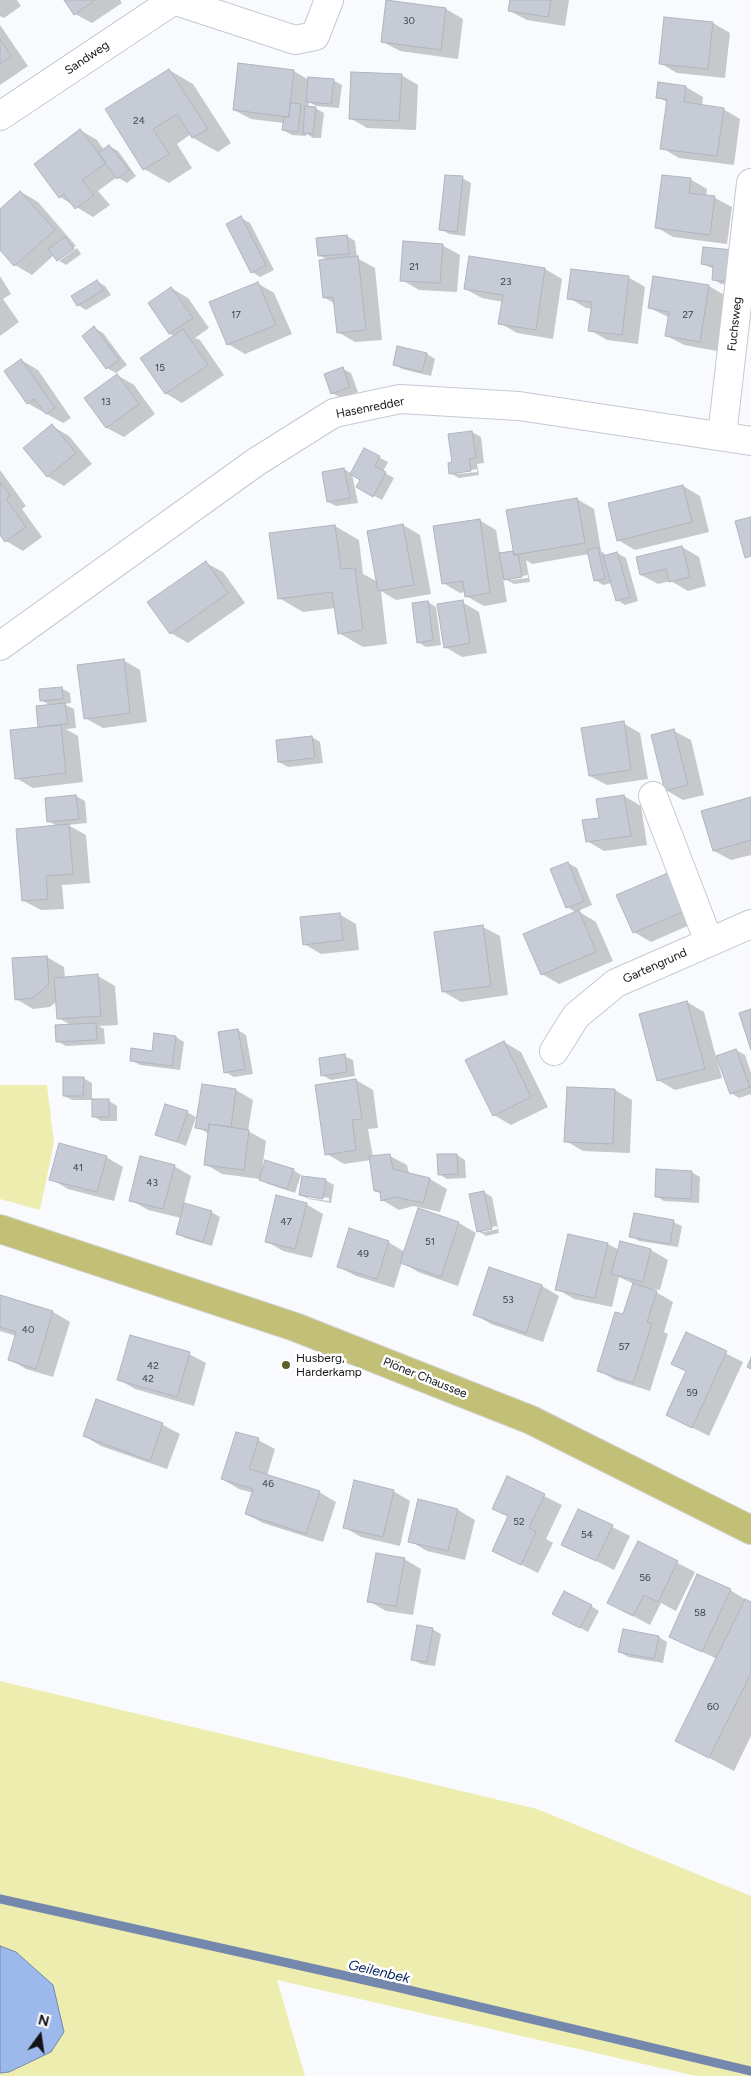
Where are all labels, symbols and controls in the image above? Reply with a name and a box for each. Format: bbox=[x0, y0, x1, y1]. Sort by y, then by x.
house number: 30 bbox=[403, 15, 415, 27]
street label: Sandweg bbox=[62, 38, 112, 78]
house number: 24 bbox=[133, 115, 145, 127]
house number: 21 bbox=[409, 261, 419, 273]
house number: 23 bbox=[500, 276, 512, 288]
street label: Fuchsweg bbox=[725, 296, 745, 352]
house number: 17 bbox=[231, 309, 241, 321]
house number: 27 bbox=[683, 309, 693, 321]
house number: 15 bbox=[155, 362, 165, 374]
street label: Hasenredder bbox=[335, 394, 405, 422]
house number: 13 bbox=[101, 396, 111, 408]
street label: Gartengrund bbox=[621, 945, 689, 987]
house number: 41 bbox=[73, 1162, 83, 1174]
house number: 43 bbox=[146, 1177, 158, 1189]
house number: 47 bbox=[280, 1216, 292, 1228]
house number: 51 bbox=[425, 1236, 435, 1248]
house number: 49 bbox=[357, 1248, 369, 1260]
house number: 53 bbox=[502, 1294, 514, 1306]
house number: 40 bbox=[22, 1324, 34, 1336]
house number: 57 bbox=[618, 1341, 630, 1353]
place label: Husberg, Harderkamp bbox=[296, 1351, 362, 1379]
street label: Plöner Chaussee bbox=[381, 1355, 469, 1401]
marker: Husberg, Harderkamp bbox=[280, 1359, 292, 1371]
house number: 42 bbox=[147, 1360, 159, 1372]
house number: 42 bbox=[142, 1373, 154, 1385]
house number: 59 bbox=[686, 1387, 698, 1399]
house number: 46 bbox=[262, 1478, 274, 1490]
house number: 52 bbox=[513, 1516, 525, 1528]
house number: 54 bbox=[581, 1529, 593, 1541]
house number: 56 bbox=[639, 1572, 651, 1584]
house number: 58 bbox=[694, 1607, 706, 1619]
house number: 60 bbox=[707, 1701, 719, 1713]
water label: Geilenbek bbox=[347, 1957, 411, 1987]
north arrow bbox=[15, 2011, 65, 2061]
text: N bbox=[36, 2011, 51, 2031]

